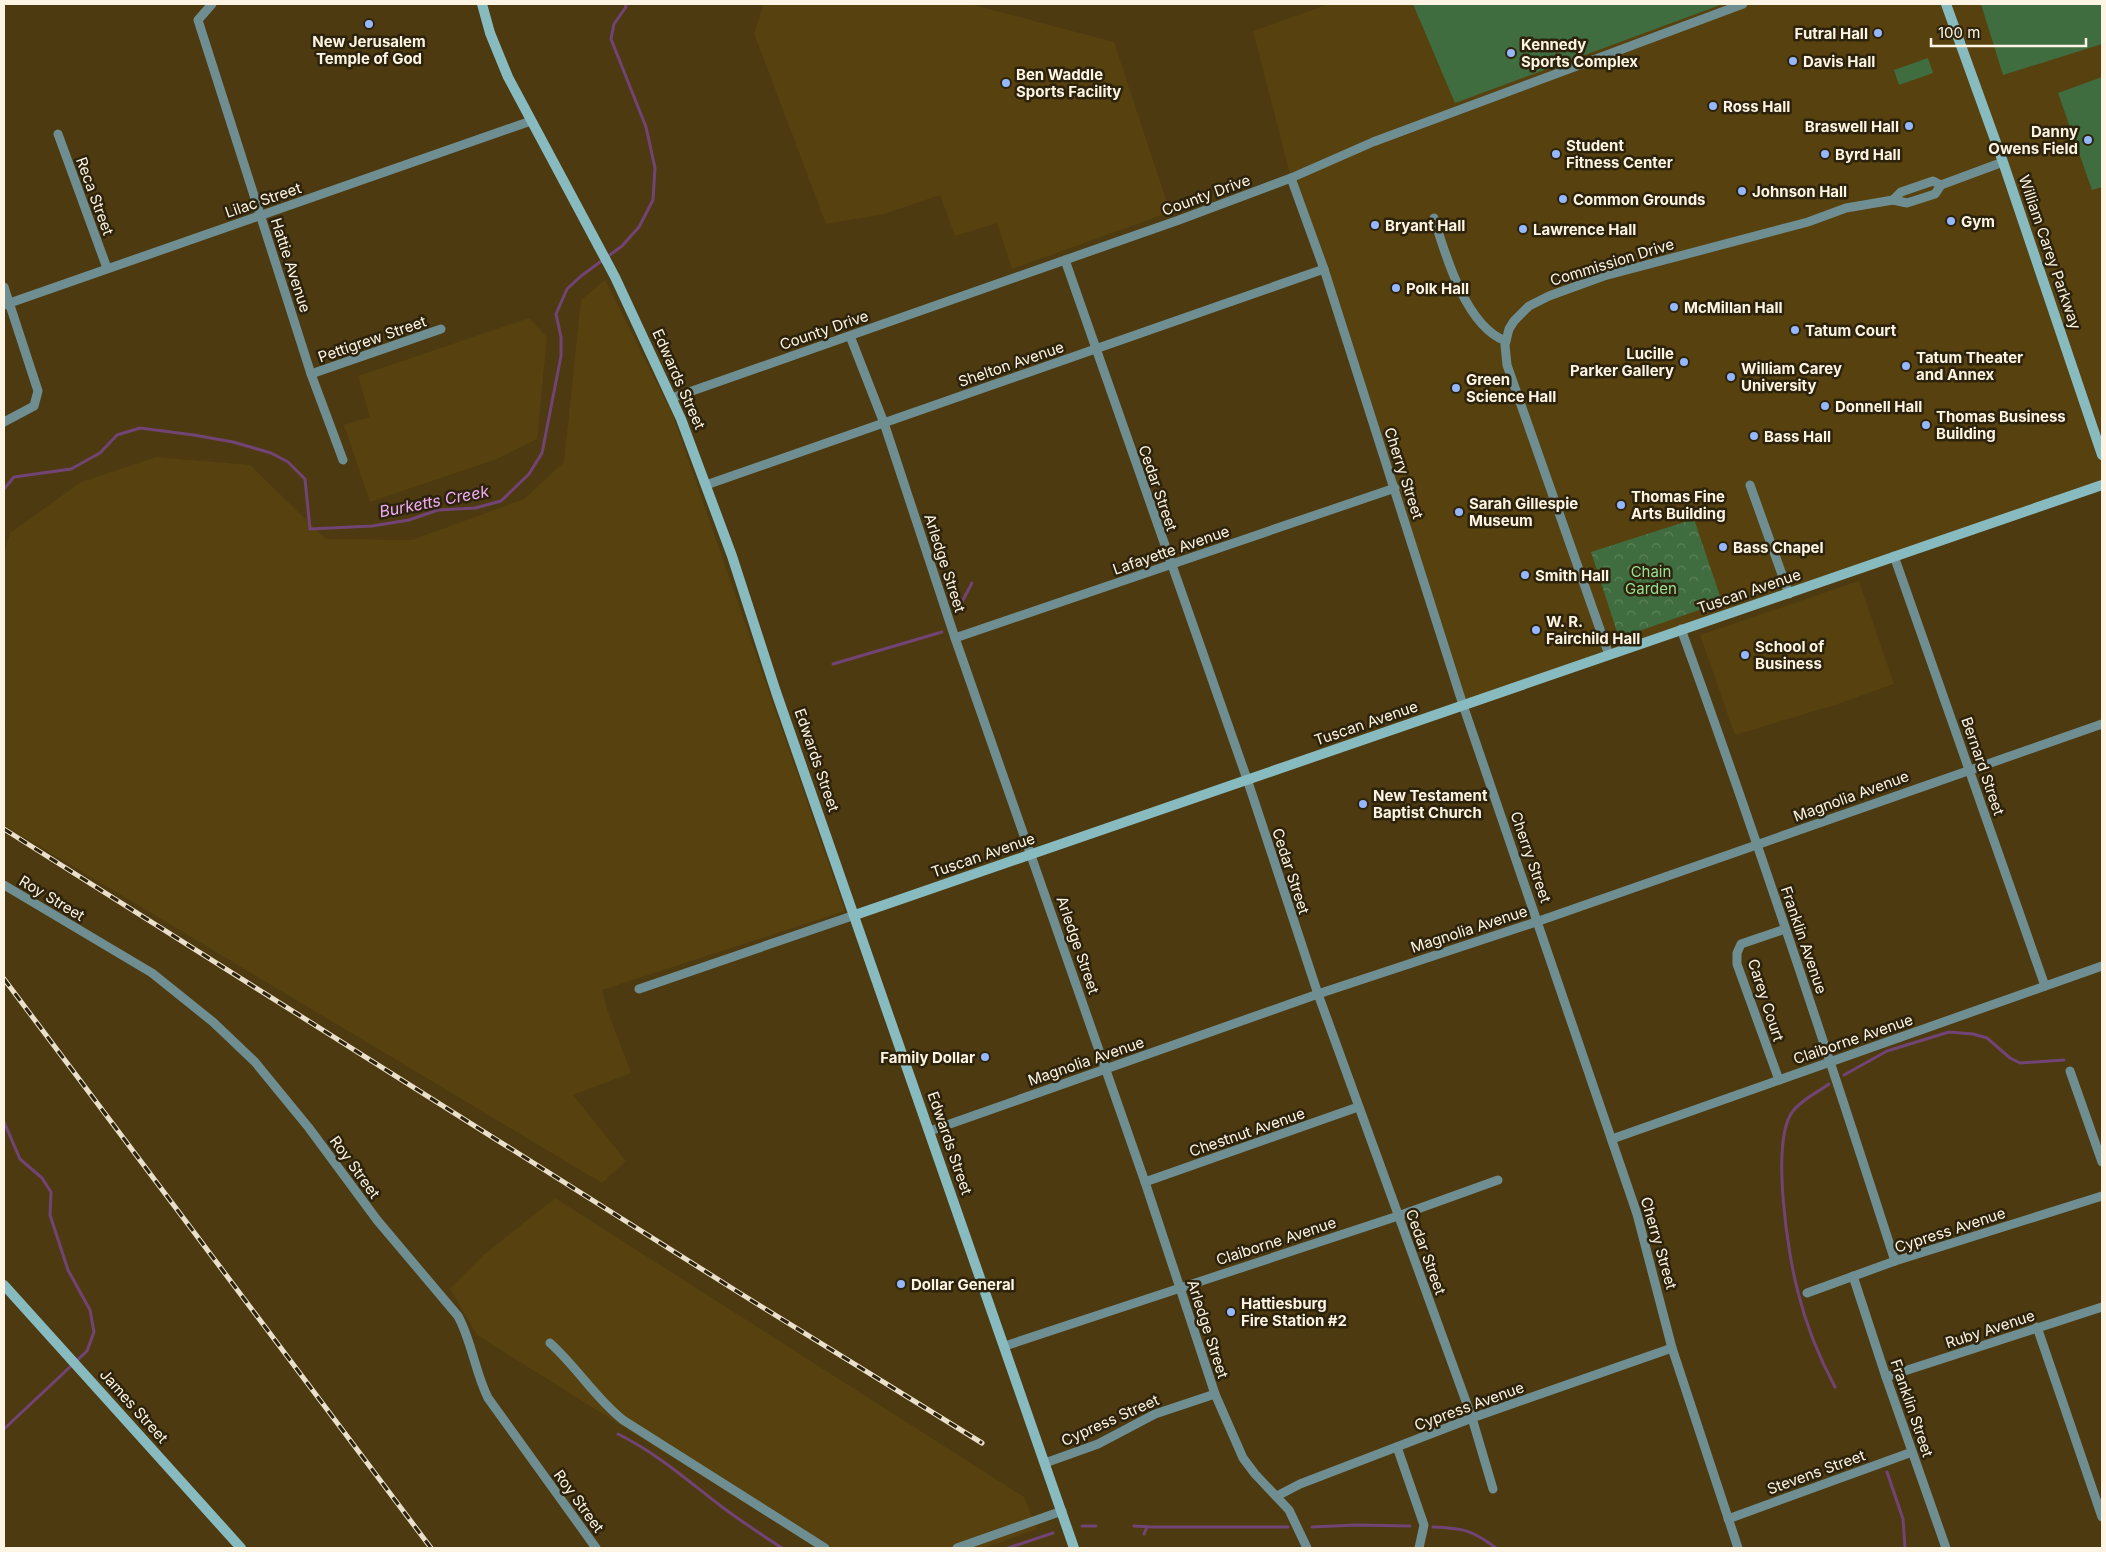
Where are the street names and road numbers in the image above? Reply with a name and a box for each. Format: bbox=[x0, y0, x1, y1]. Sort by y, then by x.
street label: Reca Street bbox=[72, 154, 118, 238]
street label: County Drive bbox=[1159, 170, 1253, 220]
street label: William Carey Parkway bbox=[2015, 172, 2086, 332]
street label: Lilac Street bbox=[222, 178, 304, 222]
street label: Hattie Avenue bbox=[267, 215, 315, 315]
street label: Commission Drive bbox=[1548, 234, 1676, 290]
street label: County Drive bbox=[777, 306, 871, 354]
street label: Pettigrew Street bbox=[315, 312, 429, 366]
street label: Edwards Street bbox=[648, 326, 710, 432]
street label: Shelton Avenue bbox=[956, 337, 1066, 391]
street label: Cherry Street bbox=[1380, 425, 1428, 521]
street label: Cedar Street bbox=[1134, 443, 1182, 533]
street label: Arledge Street bbox=[920, 511, 970, 615]
street label: Lafayette Avenue bbox=[1110, 521, 1232, 579]
street label: Tuscan Avenue bbox=[1695, 564, 1803, 618]
street label: Tuscan Avenue bbox=[1312, 696, 1420, 750]
street label: Edwards Street bbox=[790, 706, 844, 814]
street label: Bernard Street bbox=[1957, 714, 2009, 818]
street label: Magnolia Avenue bbox=[1791, 766, 1911, 826]
street label: Cherry Street bbox=[1507, 809, 1556, 905]
street label: Cedar Street bbox=[1268, 825, 1314, 917]
street label: Tuscan Avenue bbox=[929, 828, 1037, 882]
street label: Roy Street bbox=[16, 871, 88, 925]
street label: Franklin Avenue bbox=[1777, 884, 1831, 996]
street label: Arledge Street bbox=[1052, 894, 1104, 997]
street label: Magnolia Avenue bbox=[1408, 901, 1530, 957]
street label: Carey Court bbox=[1744, 956, 1788, 1044]
street label: Claiborne Avenue bbox=[1791, 1010, 1915, 1068]
street label: Magnolia Avenue bbox=[1025, 1032, 1147, 1090]
street label: Edwards Street bbox=[923, 1089, 977, 1197]
street label: Chestnut Avenue bbox=[1187, 1103, 1307, 1161]
street label: Roy Street bbox=[326, 1132, 384, 1202]
street label: Cherry Street bbox=[1637, 1195, 1681, 1292]
street label: Cypress Avenue bbox=[1892, 1203, 2008, 1257]
street label: Cedar Street bbox=[1402, 1207, 1450, 1297]
street label: Claiborne Avenue bbox=[1214, 1213, 1338, 1269]
street label: Arledge Street bbox=[1183, 1277, 1233, 1381]
street label: Ruby Avenue bbox=[1943, 1306, 2037, 1352]
street label: Franklin Street bbox=[1886, 1357, 1938, 1460]
street label: James Street bbox=[96, 1365, 172, 1447]
street label: Cypress Avenue bbox=[1411, 1377, 1527, 1435]
street label: Cypress Street bbox=[1058, 1390, 1162, 1450]
street label: Stevens Street bbox=[1764, 1445, 1868, 1499]
street label: Roy Street bbox=[550, 1466, 608, 1536]

